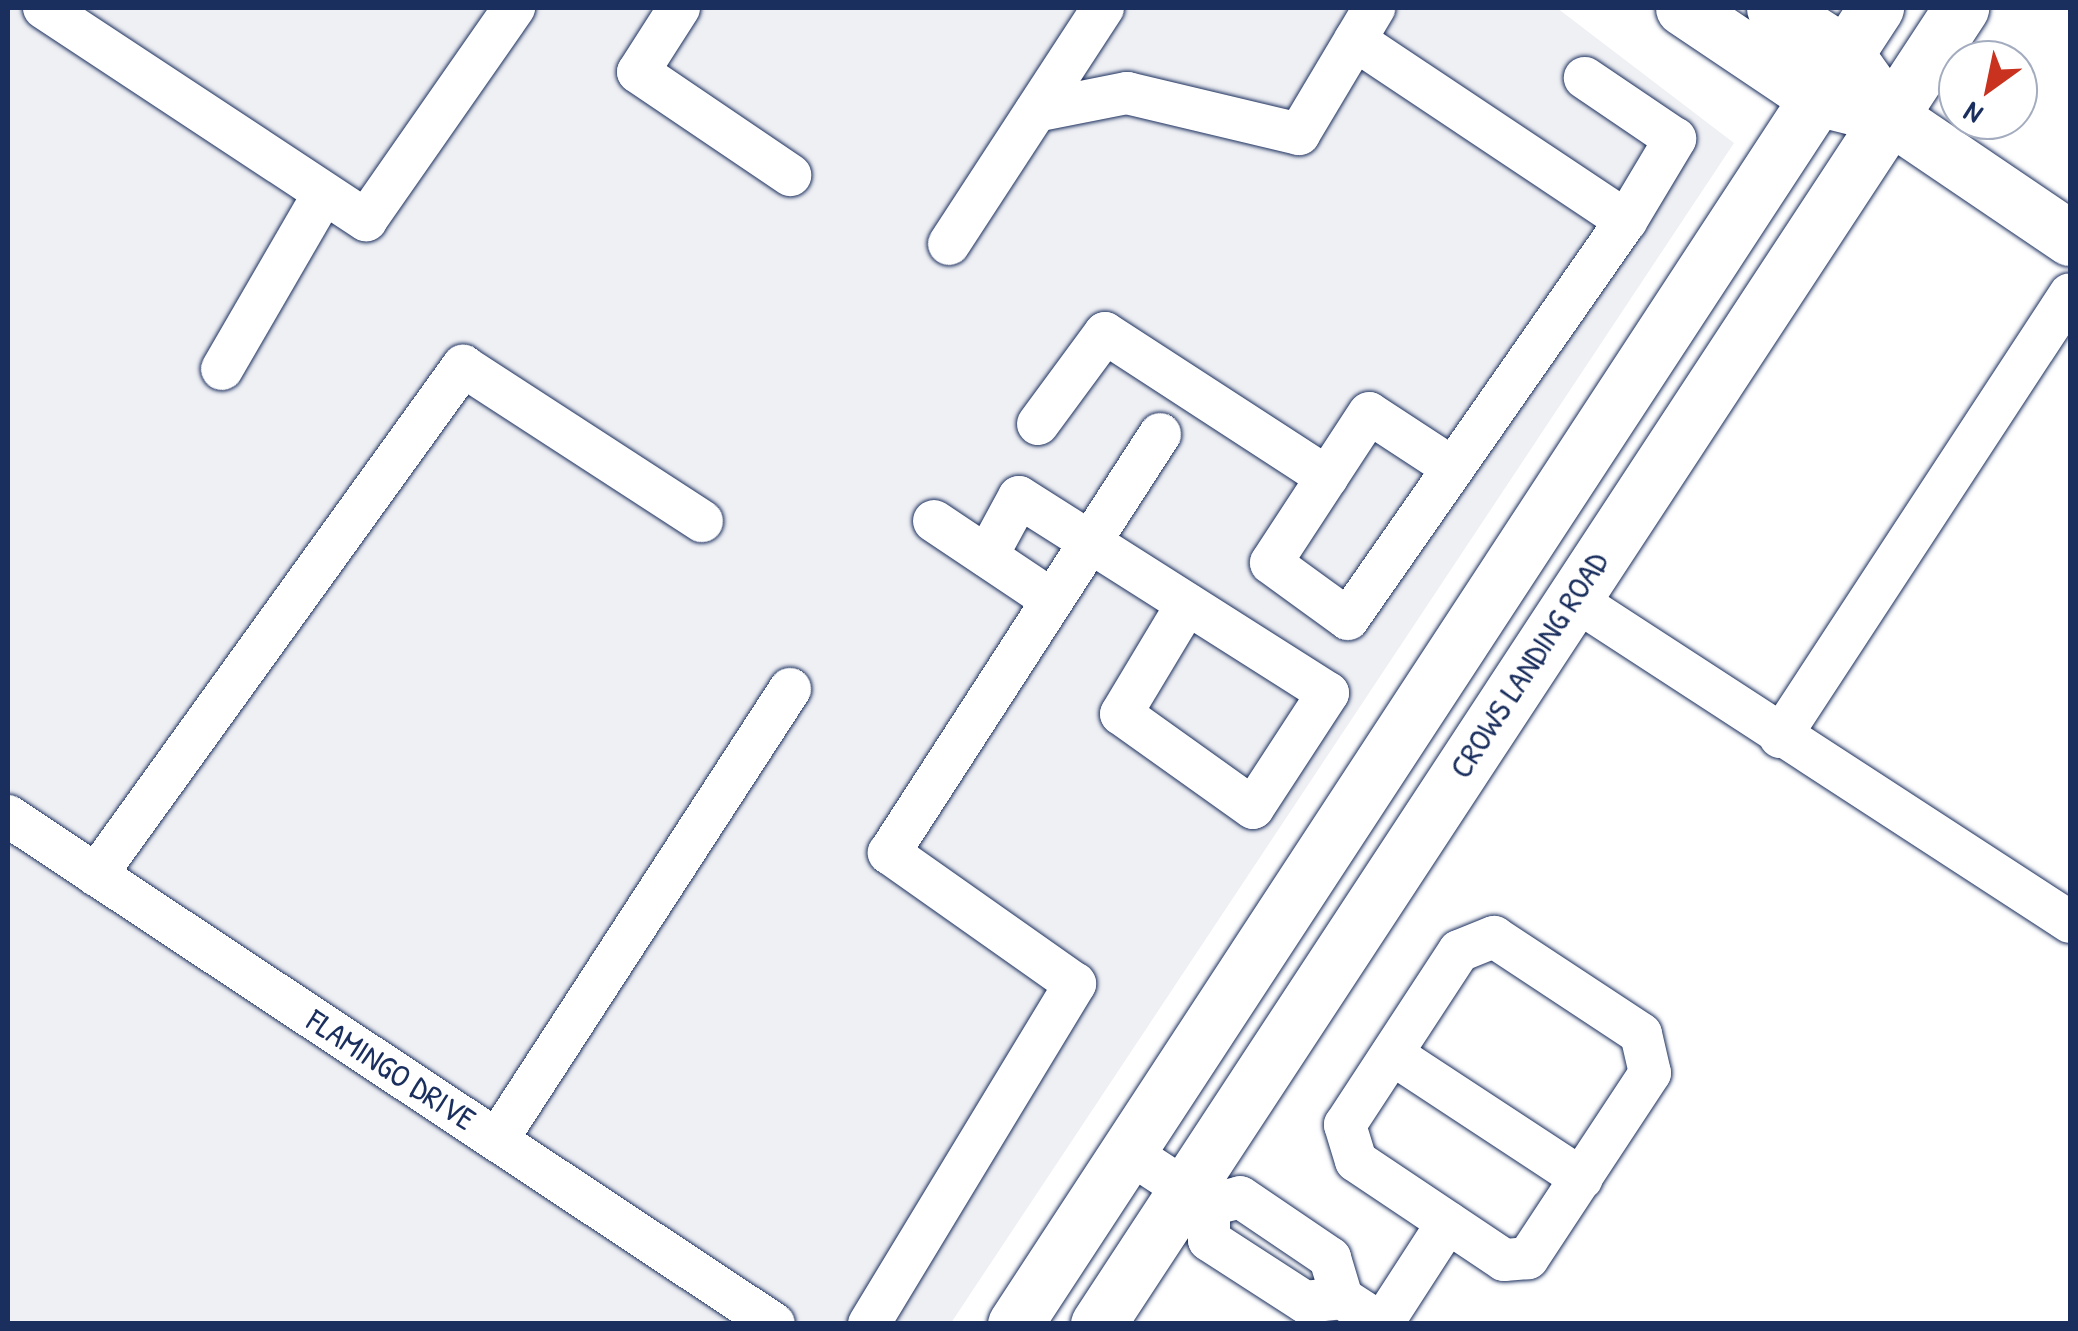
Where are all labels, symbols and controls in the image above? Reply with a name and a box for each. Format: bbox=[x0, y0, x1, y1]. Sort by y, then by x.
north arrow bbox=[1938, 40, 2038, 140]
text: N bbox=[1956, 93, 1989, 133]
street label: CROWS LANDING ROAD bbox=[1442, 545, 1616, 785]
street label: FLAMINGO DRIVE bbox=[300, 1001, 482, 1139]

